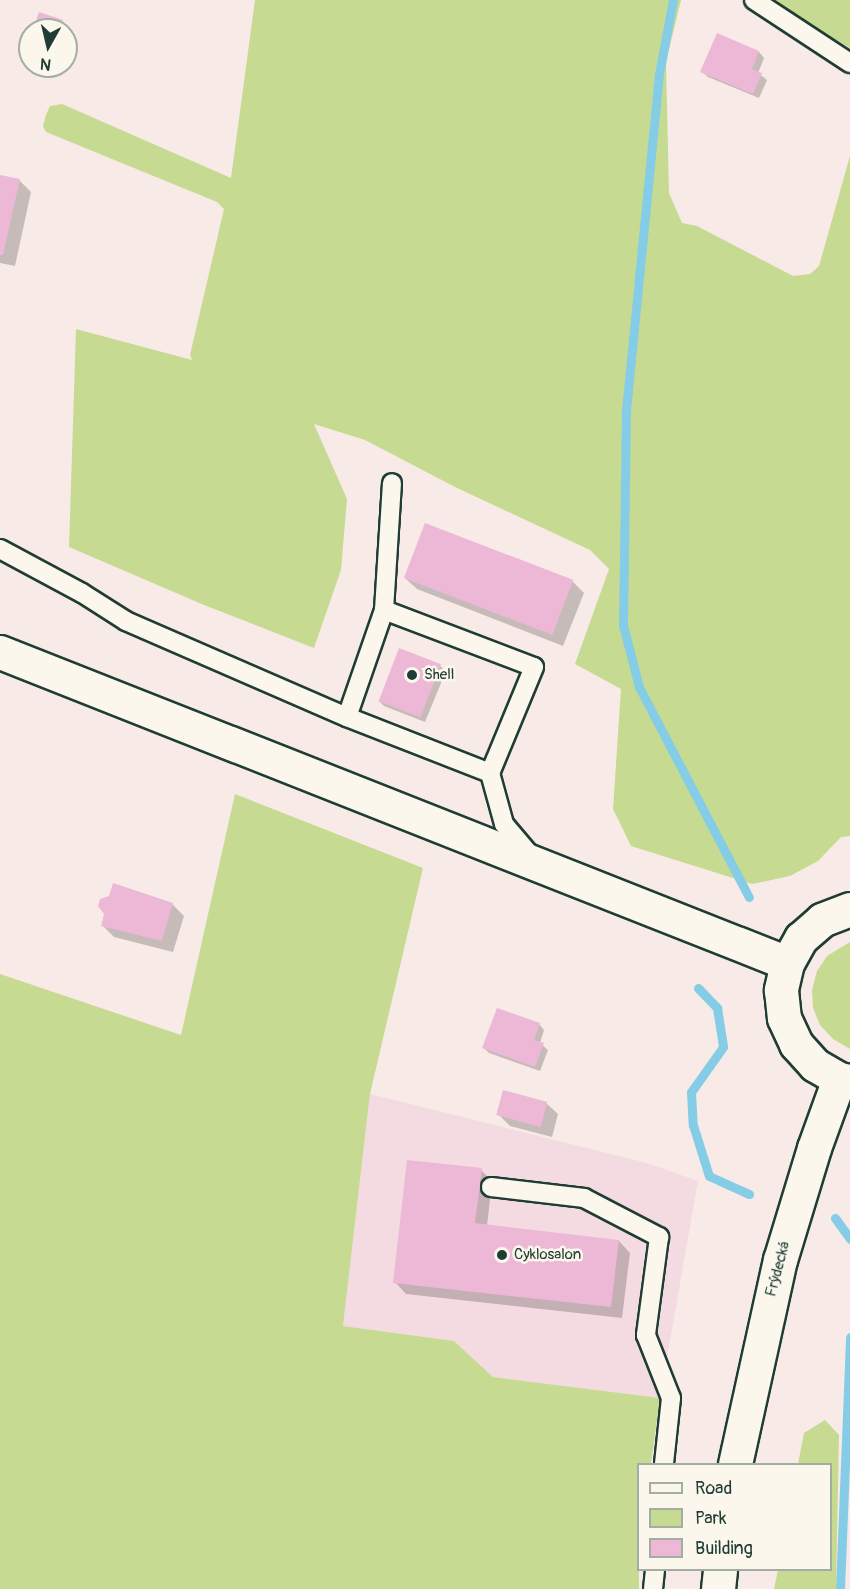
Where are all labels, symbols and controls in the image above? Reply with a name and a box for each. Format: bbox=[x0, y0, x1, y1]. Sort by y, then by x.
north arrow bbox=[18, 18, 78, 78]
text: N bbox=[39, 53, 53, 75]
place label: Shell bbox=[424, 666, 454, 684]
marker: Shell bbox=[405, 668, 419, 682]
street label: Frýdecká bbox=[762, 1239, 794, 1299]
place label: Cyklosalon bbox=[514, 1246, 581, 1264]
marker: Cyklosalon bbox=[495, 1248, 509, 1262]
legend bbox=[637, 1463, 832, 1571]
text: Road bbox=[695, 1477, 732, 1500]
text: Park bbox=[695, 1507, 727, 1530]
text: Building bbox=[695, 1537, 753, 1560]

